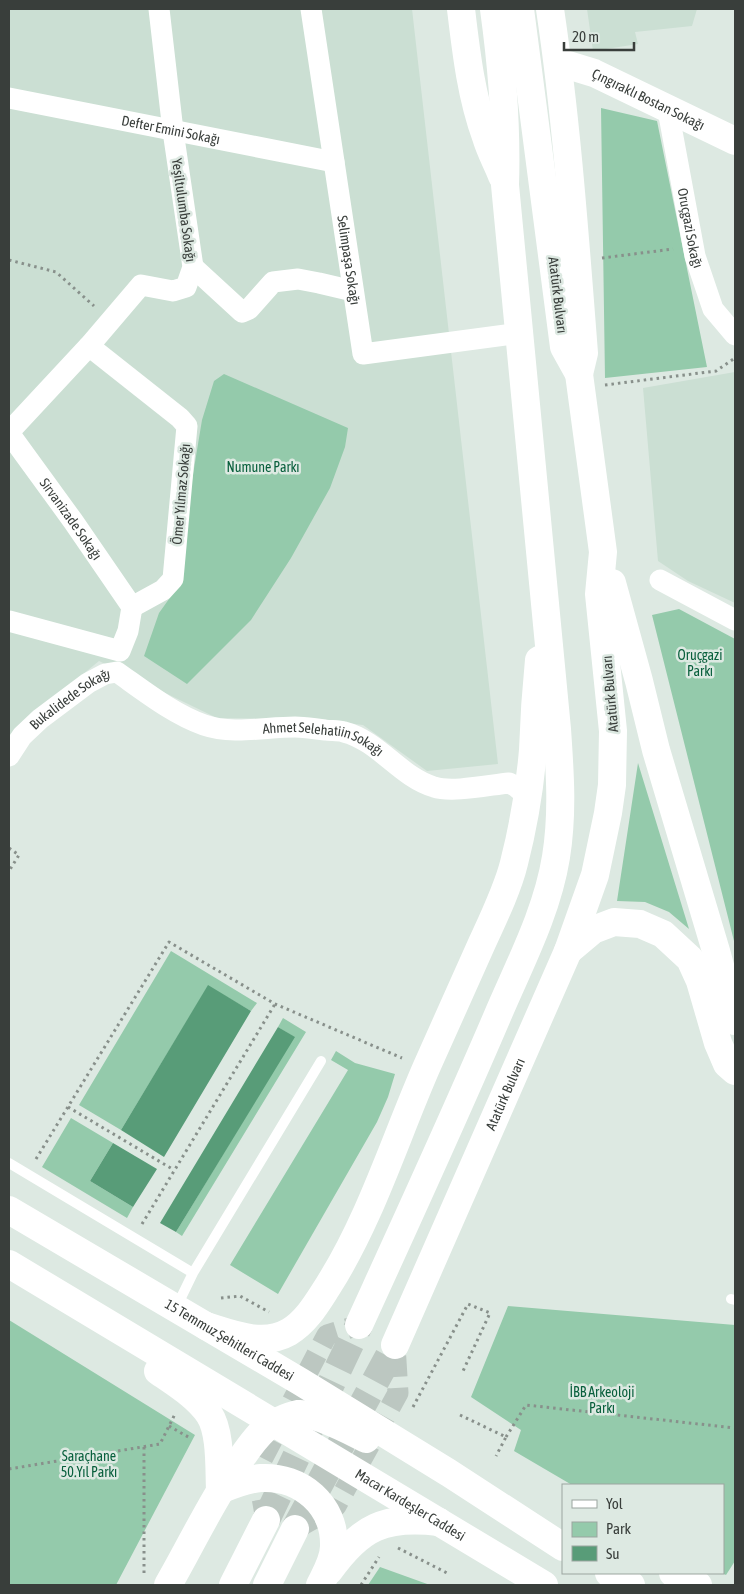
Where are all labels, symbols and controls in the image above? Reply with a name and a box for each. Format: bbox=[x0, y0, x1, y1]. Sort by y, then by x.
scale bar bbox=[564, 20, 634, 52]
text: 20 m bbox=[572, 28, 599, 45]
street label: Çıngıraklı Bostan Sokağı bbox=[590, 65, 707, 133]
street label: Defter Emini Sokağı bbox=[120, 112, 222, 147]
street label: Yeşiltulumba Sokağı bbox=[169, 157, 199, 263]
street label: Oruçgazi Sokağı bbox=[675, 187, 706, 270]
street label: Selimpaşa Sokağı bbox=[334, 214, 363, 306]
street label: Atatürk Bulvarı bbox=[545, 256, 571, 334]
street label: Ömer Yılmaz Sokağı bbox=[169, 443, 193, 545]
park label: Numune Parkı bbox=[226, 459, 300, 475]
street label: Sirvanizade Sokağı bbox=[37, 475, 105, 563]
park label: Oruçgazi Parkı bbox=[678, 647, 722, 679]
street label: Atatürk Bulvarı bbox=[599, 655, 621, 733]
street label: Bukalidede Sokağı bbox=[26, 665, 111, 733]
street label: Ahmet Selehatiin Sokağı bbox=[262, 719, 387, 759]
street label: Atatürk Bulvarı bbox=[482, 1056, 528, 1133]
street label: 15 Temmuz Şehitleri Caddesi bbox=[162, 1296, 297, 1384]
park label: İBB Arkeoloji Parkı bbox=[569, 1384, 635, 1416]
park label: Saraçhane 50.Yıl Parkı bbox=[61, 1448, 117, 1480]
street label: Macar Kardeşler Caddesi bbox=[352, 1466, 468, 1544]
legend bbox=[562, 1484, 724, 1574]
text: Yol bbox=[606, 1495, 623, 1512]
text: Park bbox=[606, 1520, 631, 1537]
text: Su bbox=[606, 1545, 620, 1562]

